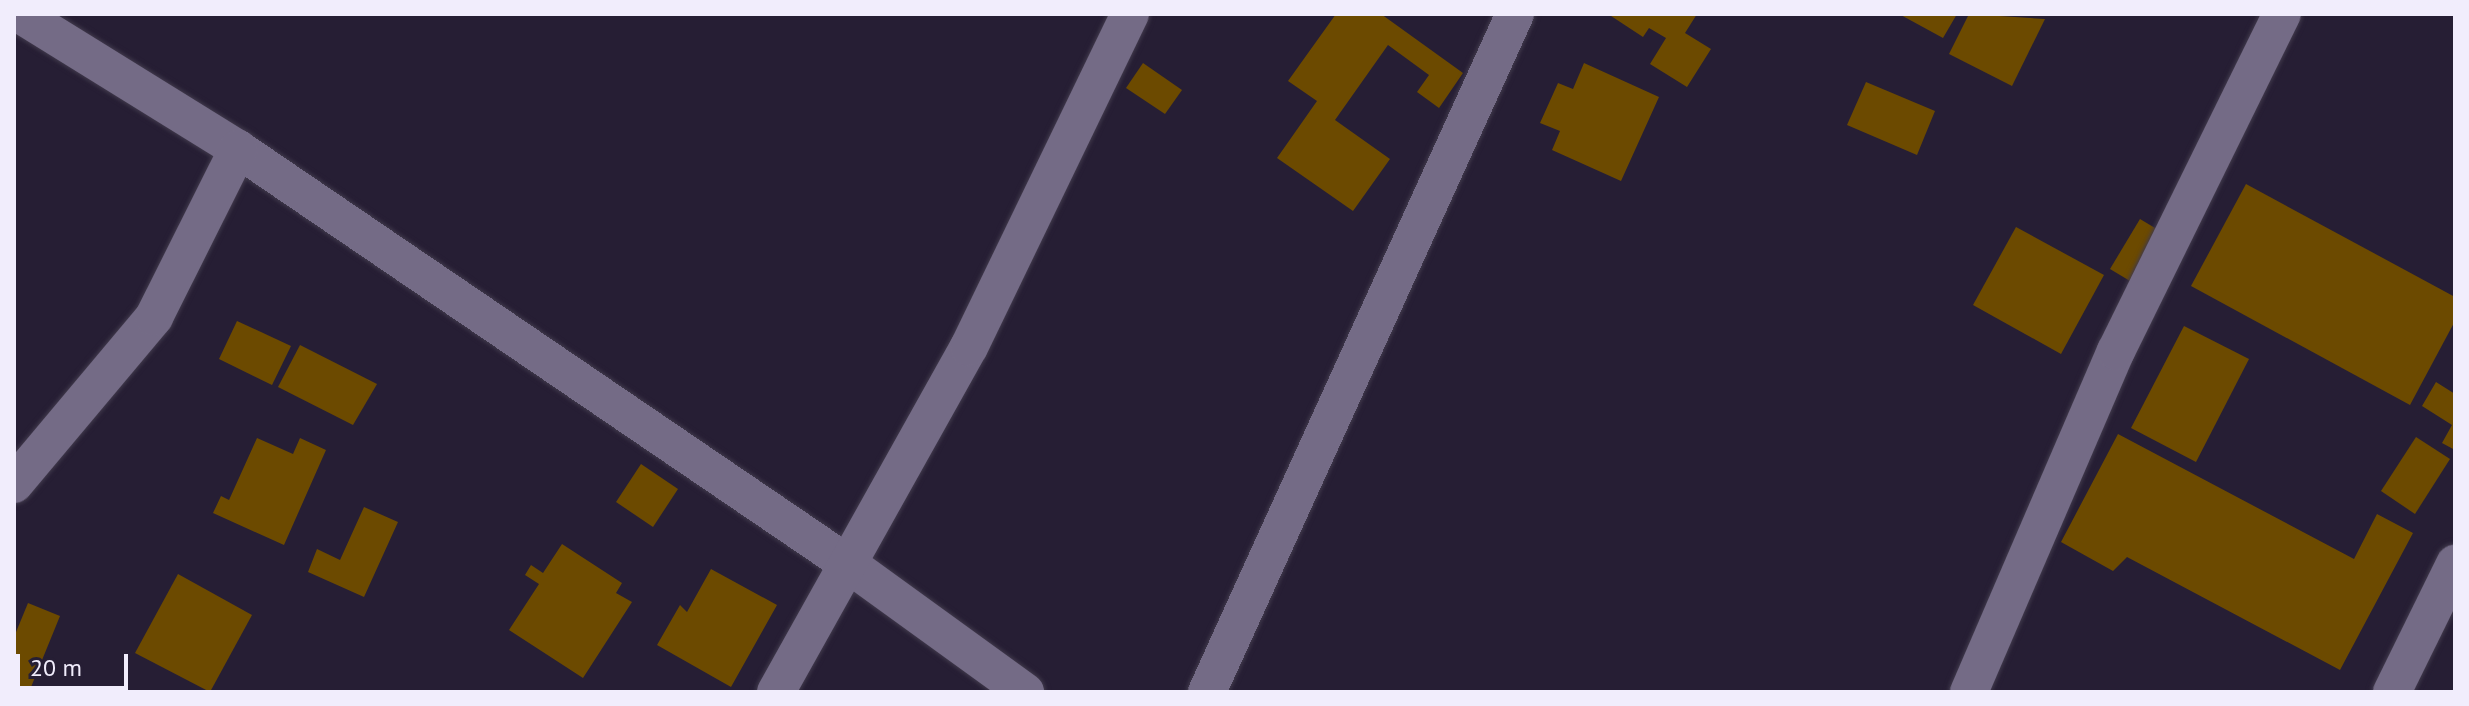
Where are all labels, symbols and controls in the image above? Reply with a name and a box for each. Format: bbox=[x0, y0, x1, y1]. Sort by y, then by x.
scale bar bbox=[20, 638, 132, 688]
text: 20 m bbox=[30, 652, 82, 683]

